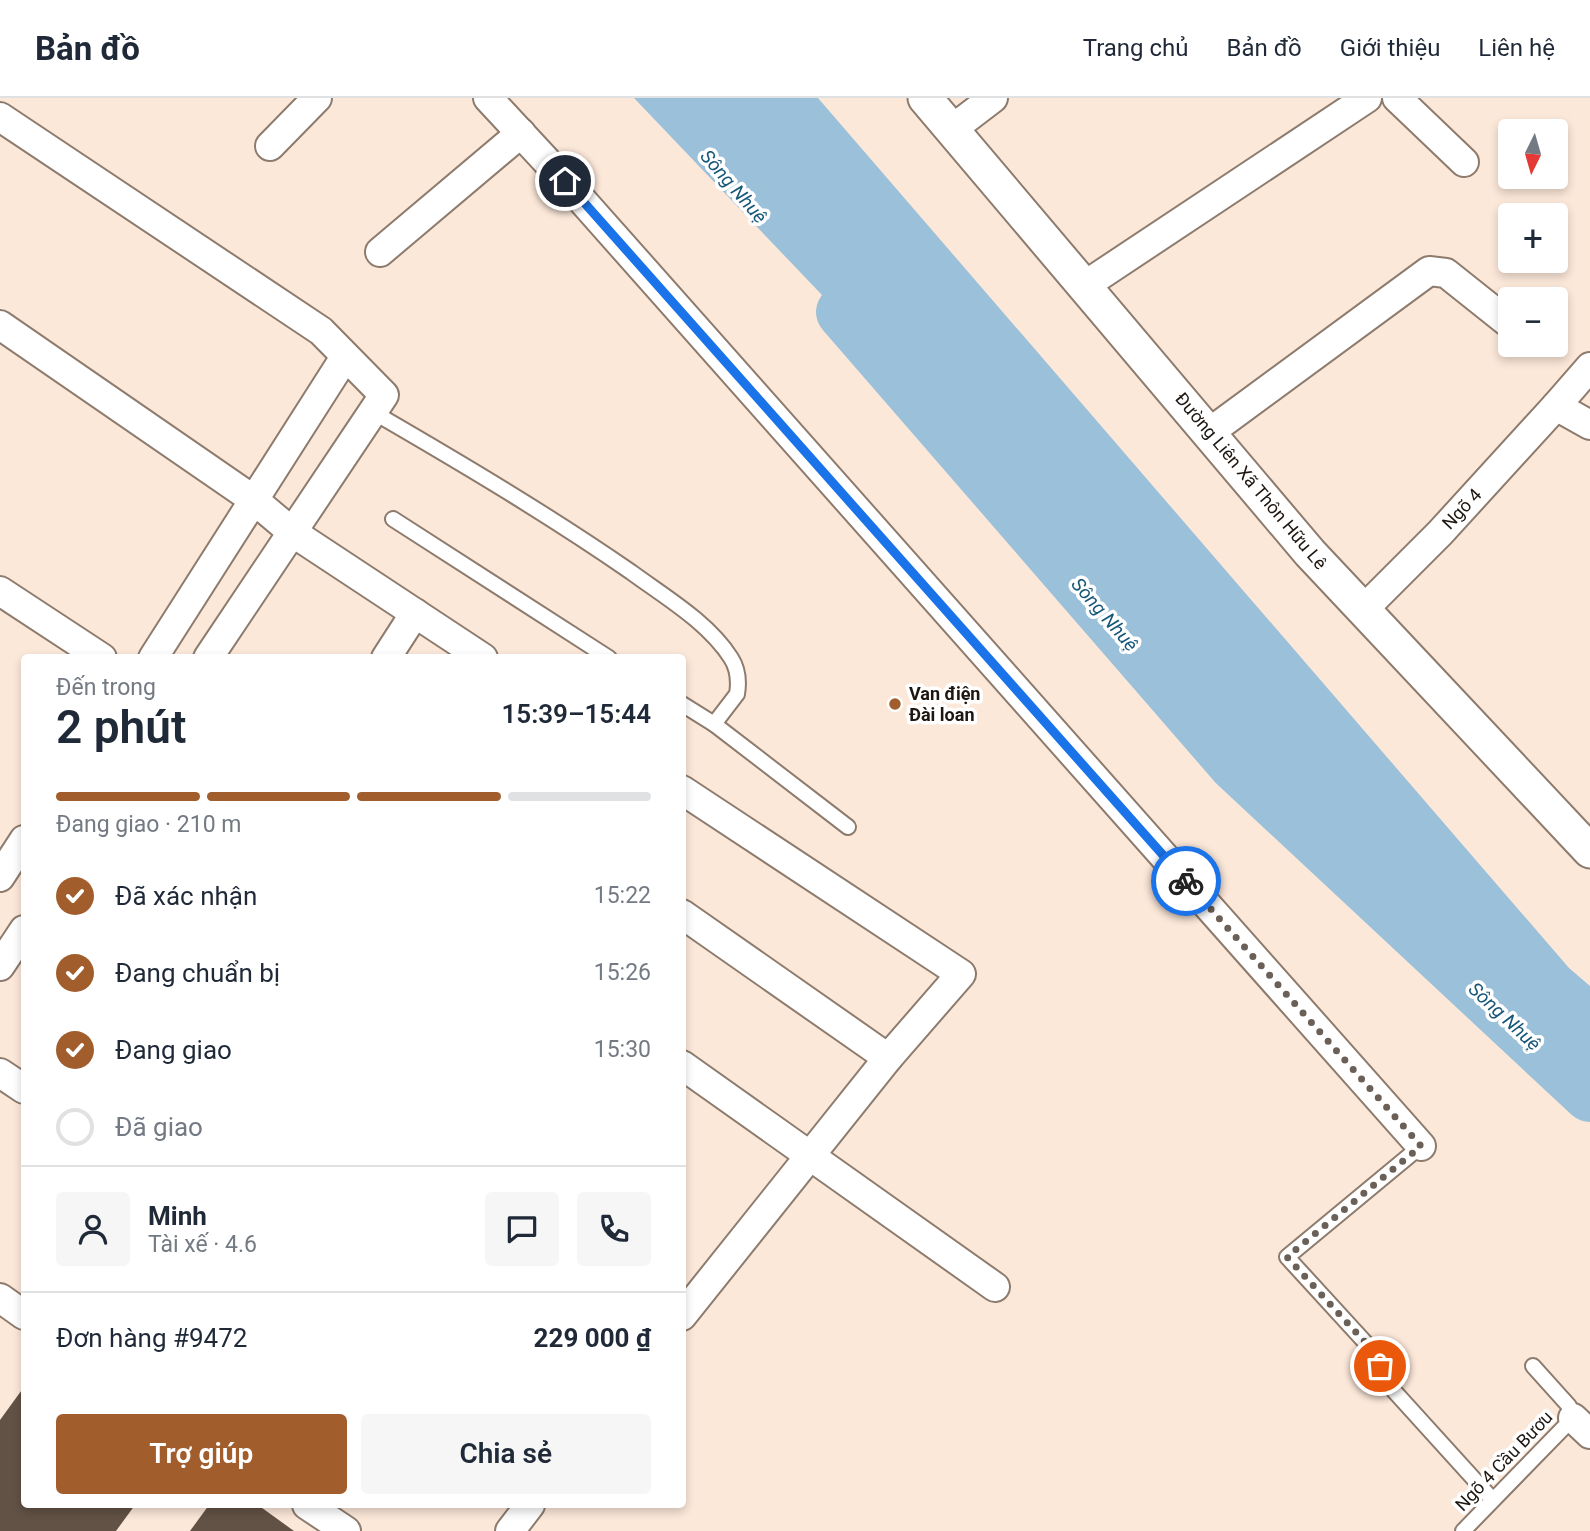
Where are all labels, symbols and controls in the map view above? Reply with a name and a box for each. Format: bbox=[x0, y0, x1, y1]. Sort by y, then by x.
text: Bản đồ bbox=[35, 29, 140, 68]
text: Trang chủ bbox=[1083, 34, 1189, 62]
text: Bản đồ bbox=[1227, 34, 1302, 62]
text: Giới thiệu bbox=[1340, 34, 1440, 62]
text: Liên hệ bbox=[1478, 34, 1555, 62]
north arrow bbox=[1498, 119, 1568, 189]
map controls bbox=[1498, 119, 1568, 357]
water label: Sông Nhuệ bbox=[695, 145, 772, 228]
pin bbox=[535, 151, 595, 211]
icon: home bbox=[546, 162, 584, 200]
button: + bbox=[1498, 203, 1568, 273]
button: − bbox=[1498, 287, 1568, 357]
street label: Đường Liên Xã Thôn Hữu Lê bbox=[1171, 388, 1331, 573]
street label: Ngõ 4 bbox=[1438, 484, 1486, 533]
water label: Sông Nhuệ bbox=[1066, 573, 1143, 656]
text: Đến trong bbox=[56, 674, 156, 701]
place label: Van điện Đài loan bbox=[909, 683, 980, 725]
marker: Van điện Đài loan bbox=[887, 696, 903, 712]
text: 15:39–15:44 bbox=[501, 699, 651, 729]
text: 2 phút bbox=[56, 700, 186, 754]
text: Đang giao · 210 m bbox=[56, 811, 241, 838]
courier bbox=[1151, 846, 1221, 916]
icon: bike bbox=[1167, 862, 1205, 900]
icon: check bbox=[56, 877, 94, 915]
text: Đã xác nhận bbox=[115, 881, 257, 911]
text: 15:22 bbox=[594, 882, 651, 909]
icon: check bbox=[56, 954, 94, 992]
text: Đang chuẩn bị bbox=[115, 958, 280, 988]
text: 15:26 bbox=[594, 959, 651, 986]
water label: Sông Nhuệ bbox=[1464, 977, 1546, 1056]
icon: check bbox=[56, 1031, 94, 1069]
text: Đang giao bbox=[115, 1035, 232, 1065]
text: 15:30 bbox=[594, 1036, 651, 1063]
text: Đã giao bbox=[115, 1112, 203, 1142]
button: person bbox=[56, 1192, 130, 1266]
button: chat bbox=[485, 1192, 559, 1266]
button: phone bbox=[577, 1192, 651, 1266]
text: Minh bbox=[148, 1201, 207, 1231]
text: Tài xế · 4.6 bbox=[148, 1231, 257, 1258]
text: Đơn hàng #9472 bbox=[56, 1323, 247, 1353]
text: 229 000 ₫ bbox=[534, 1323, 651, 1353]
pin bbox=[1350, 1336, 1410, 1396]
icon: bag bbox=[1361, 1347, 1399, 1385]
street label: Ngõ 4 Cầu Bươu bbox=[1451, 1406, 1557, 1515]
button: Trợ giúp bbox=[56, 1414, 347, 1494]
button: Chia sẻ bbox=[361, 1414, 651, 1494]

